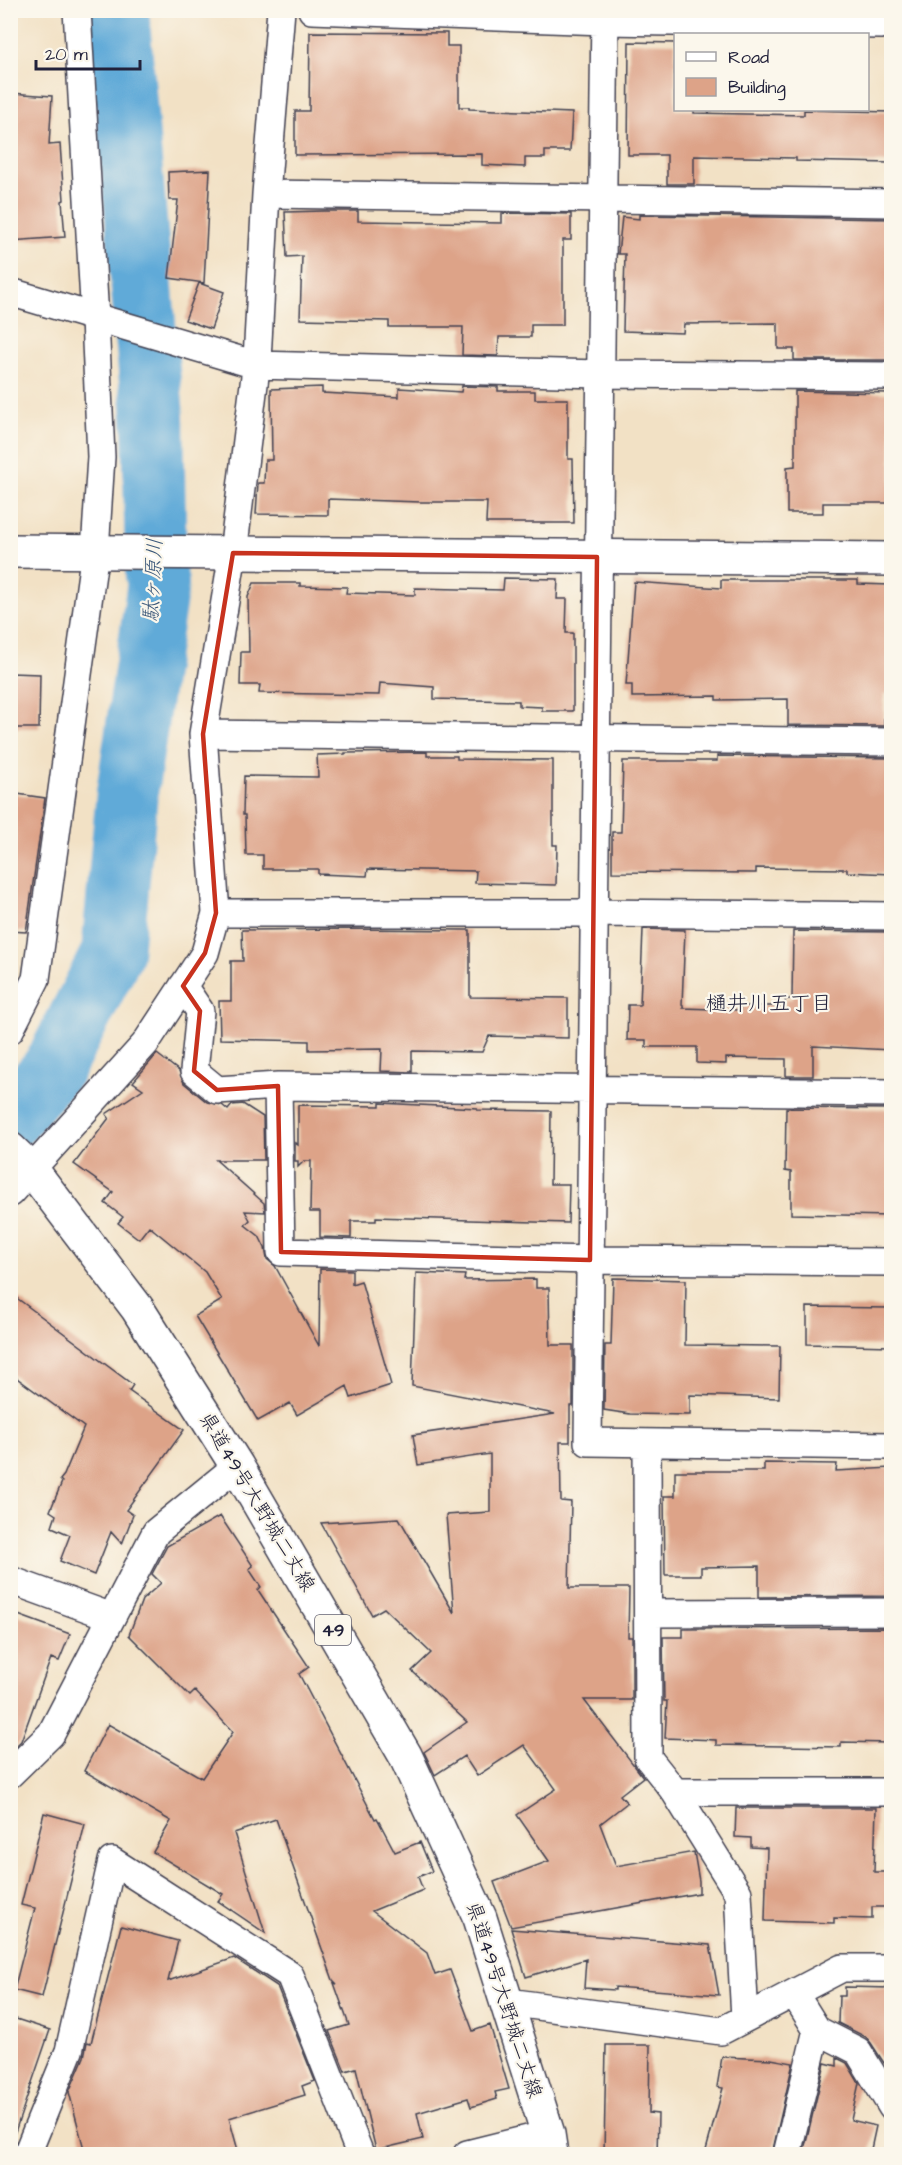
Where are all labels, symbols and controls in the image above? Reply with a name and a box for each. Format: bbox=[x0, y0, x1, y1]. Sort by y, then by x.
scale bar bbox=[36, 33, 140, 71]
legend bbox=[674, 33, 869, 111]
text: 20 m bbox=[45, 42, 88, 67]
text: Road bbox=[728, 45, 769, 70]
text: Building bbox=[728, 75, 786, 101]
water label: 駄ヶ原川 bbox=[136, 537, 170, 623]
district label: 樋井川五丁目 bbox=[706, 989, 832, 1018]
street label: 県道49号大野城二丈線 bbox=[192, 1407, 322, 1597]
road number: 49 bbox=[315, 1615, 351, 1645]
street label: 県道49号大野城二丈線 bbox=[459, 1898, 549, 2102]

